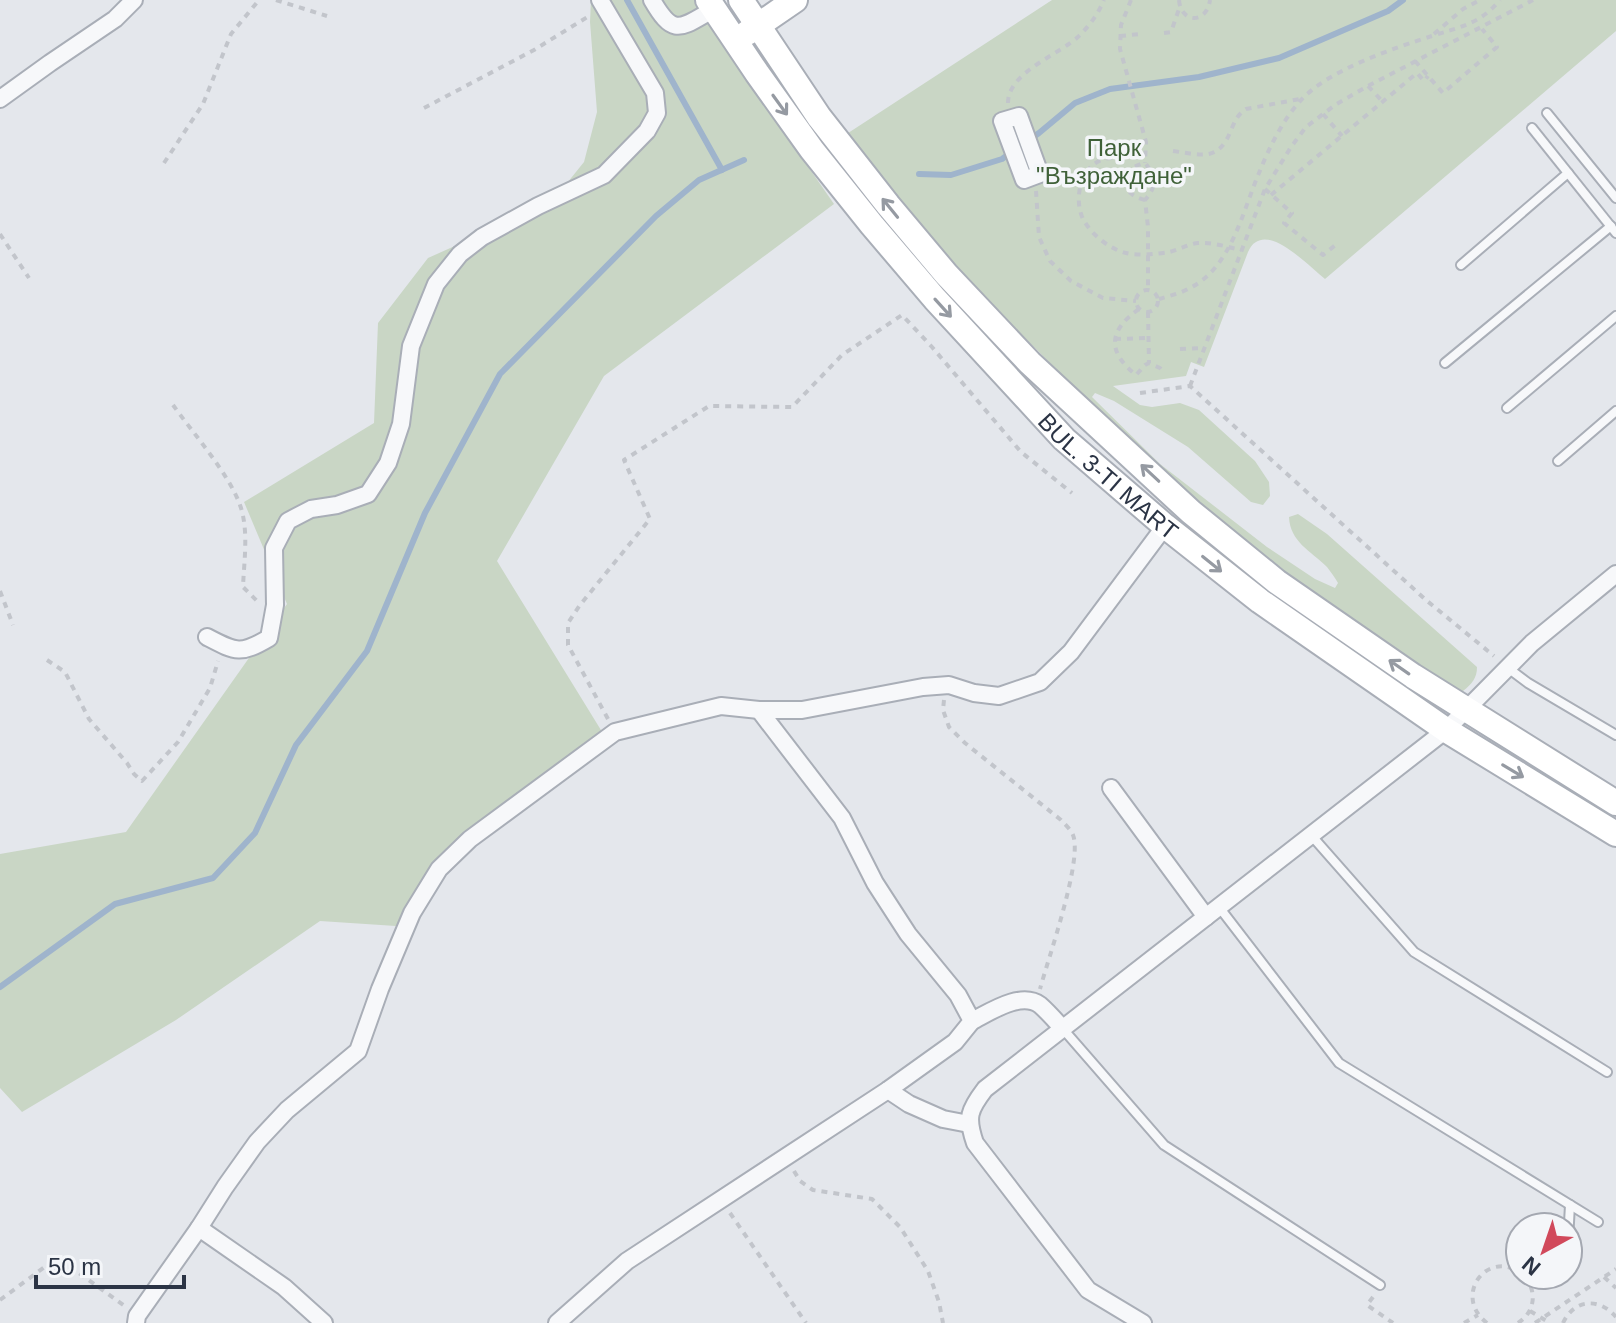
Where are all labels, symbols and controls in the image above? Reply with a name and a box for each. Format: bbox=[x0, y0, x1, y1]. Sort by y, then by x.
one-way arrow bbox=[772, 94, 789, 116]
park label: Парк "Възраждане" bbox=[1036, 134, 1192, 189]
one-way arrow bbox=[881, 198, 899, 218]
one-way arrow bbox=[934, 298, 953, 318]
street label: BUL. 3-TI MART bbox=[1033, 407, 1184, 545]
one-way arrow bbox=[1140, 464, 1160, 483]
one-way arrow bbox=[1201, 555, 1222, 572]
one-way arrow bbox=[1389, 659, 1411, 675]
one-way arrow bbox=[1501, 763, 1524, 779]
north arrow bbox=[1504, 1211, 1584, 1291]
scale bar bbox=[36, 1239, 184, 1289]
text: N bbox=[1517, 1251, 1546, 1281]
text: 50 m bbox=[48, 1253, 101, 1280]

